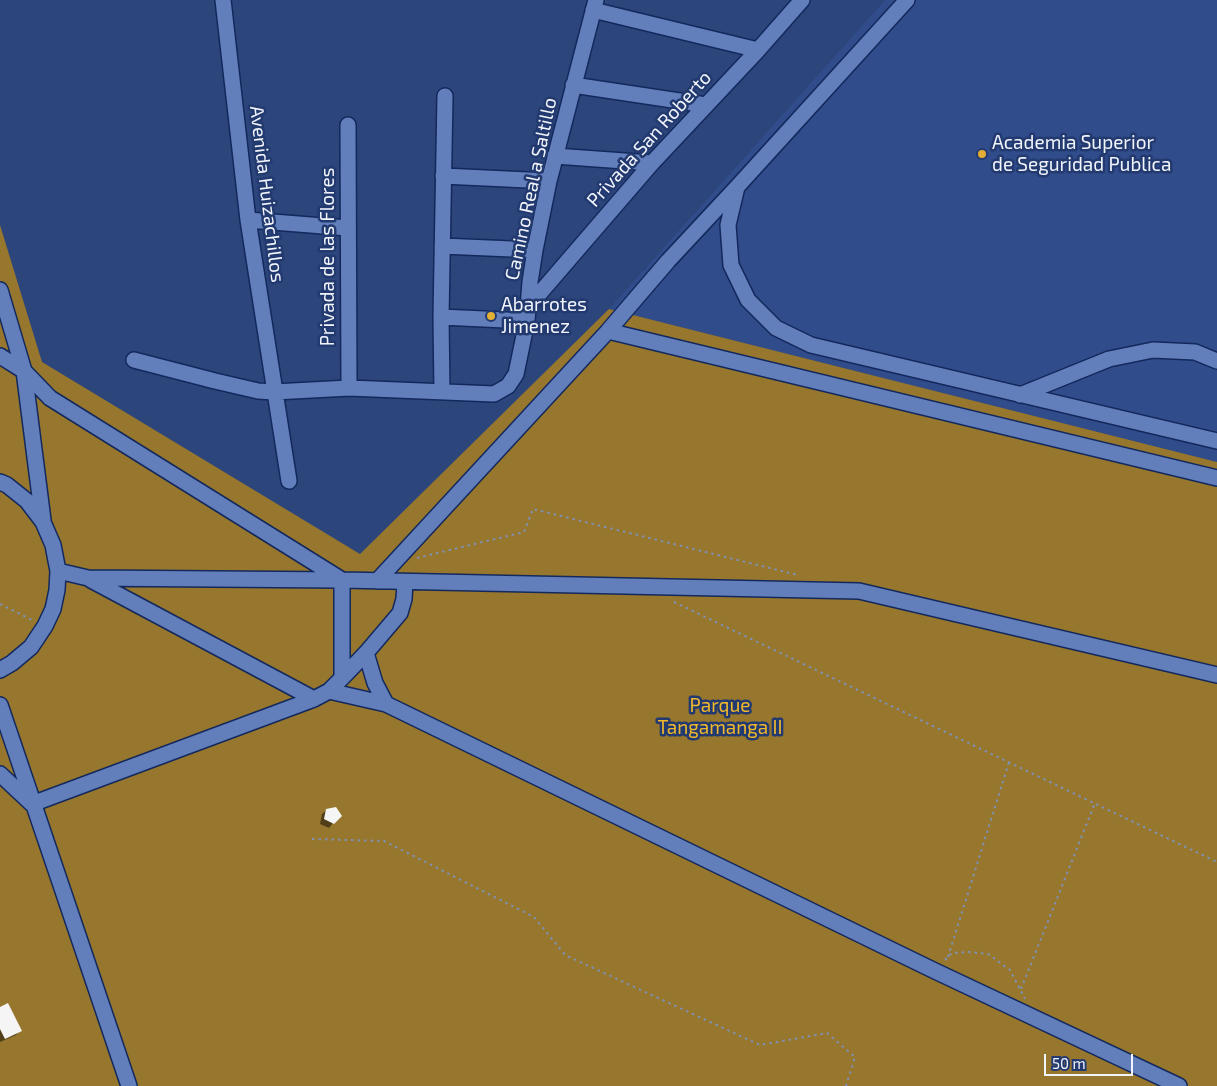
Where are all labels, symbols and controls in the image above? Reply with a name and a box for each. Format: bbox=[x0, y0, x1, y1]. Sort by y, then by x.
street label: Privada San Roberto bbox=[582, 66, 716, 212]
street label: Camino Real a Saltillo bbox=[500, 96, 562, 282]
street label: Avenida Huizachillos bbox=[245, 104, 289, 284]
place label: Academia Superior de Seguridad Publica bbox=[992, 132, 1171, 176]
marker: Academia Superior de Seguridad Publica bbox=[976, 148, 988, 160]
street label: Privada de las Flores bbox=[317, 168, 339, 346]
place label: Abarrotes Jimenez bbox=[501, 294, 587, 338]
marker: Abarrotes Jimenez bbox=[485, 310, 497, 322]
park label: Parque Tangamanga II bbox=[658, 695, 782, 739]
scale bar bbox=[1047, 1044, 1136, 1076]
text: 50 m bbox=[1052, 1054, 1086, 1072]

